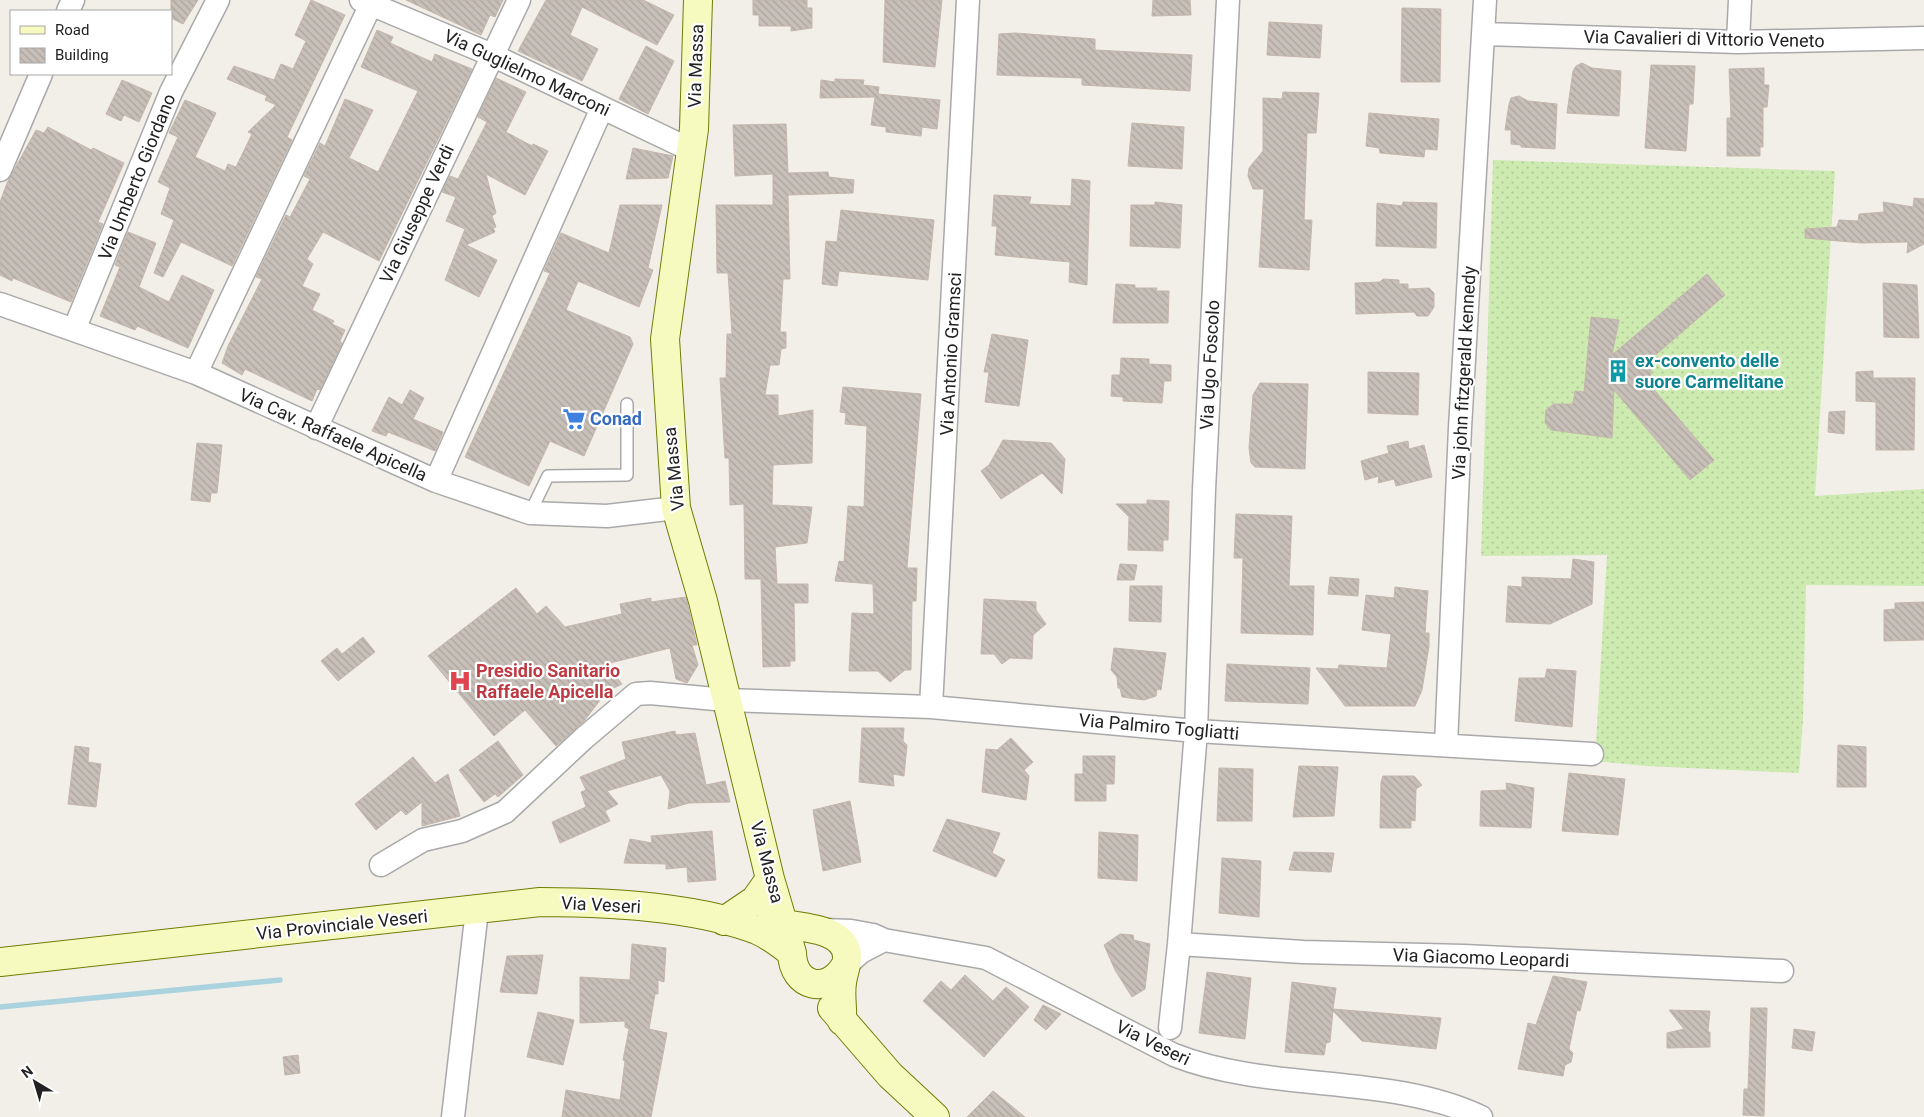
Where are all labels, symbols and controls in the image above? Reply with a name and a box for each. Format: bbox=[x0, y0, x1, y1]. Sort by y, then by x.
legend bbox=[10, 10, 172, 75]
text: Road bbox=[55, 21, 89, 39]
street label: Via Massa bbox=[684, 24, 707, 108]
street label: Via Guglielmo Marconi bbox=[441, 25, 614, 120]
street label: Via Cavalieri di Vittorio Veneto bbox=[1583, 26, 1825, 51]
text: Building bbox=[55, 46, 109, 64]
street label: Via Umberto Giordano bbox=[94, 91, 179, 263]
street label: Via Giuseppe Verdi bbox=[375, 141, 458, 287]
street label: Via john fitzgerald kennedy bbox=[1447, 265, 1480, 481]
street label: Via Antonio Gramsci bbox=[936, 272, 965, 436]
street label: Via Ugo Foscolo bbox=[1196, 299, 1223, 431]
place label: ex-convento delle suore Carmelitane bbox=[1635, 350, 1784, 392]
building icon: ex-convento delle suore Carmelitane bbox=[1605, 358, 1631, 384]
street label: Via Cav. Raffaele Apicella bbox=[236, 384, 430, 485]
supermarket icon: Conad bbox=[561, 406, 587, 432]
place label: Conad bbox=[590, 408, 642, 429]
street label: Via Massa bbox=[659, 426, 688, 512]
place label: Presidio Sanitario Raffaele Apicella bbox=[476, 660, 620, 702]
hospital icon: Presidio Sanitario Raffaele Apicella bbox=[447, 668, 473, 694]
street label: Via Palmiro Togliatti bbox=[1078, 709, 1240, 744]
street label: Via Massa bbox=[746, 819, 788, 905]
street label: Via Veseri bbox=[561, 892, 642, 917]
street label: Via Provinciale Veseri bbox=[255, 905, 429, 944]
street label: Via Giacomo Leopardi bbox=[1392, 944, 1570, 971]
street label: Via Veseri bbox=[1113, 1016, 1194, 1070]
north arrow bbox=[10, 1057, 60, 1107]
text: N bbox=[18, 1062, 36, 1081]

